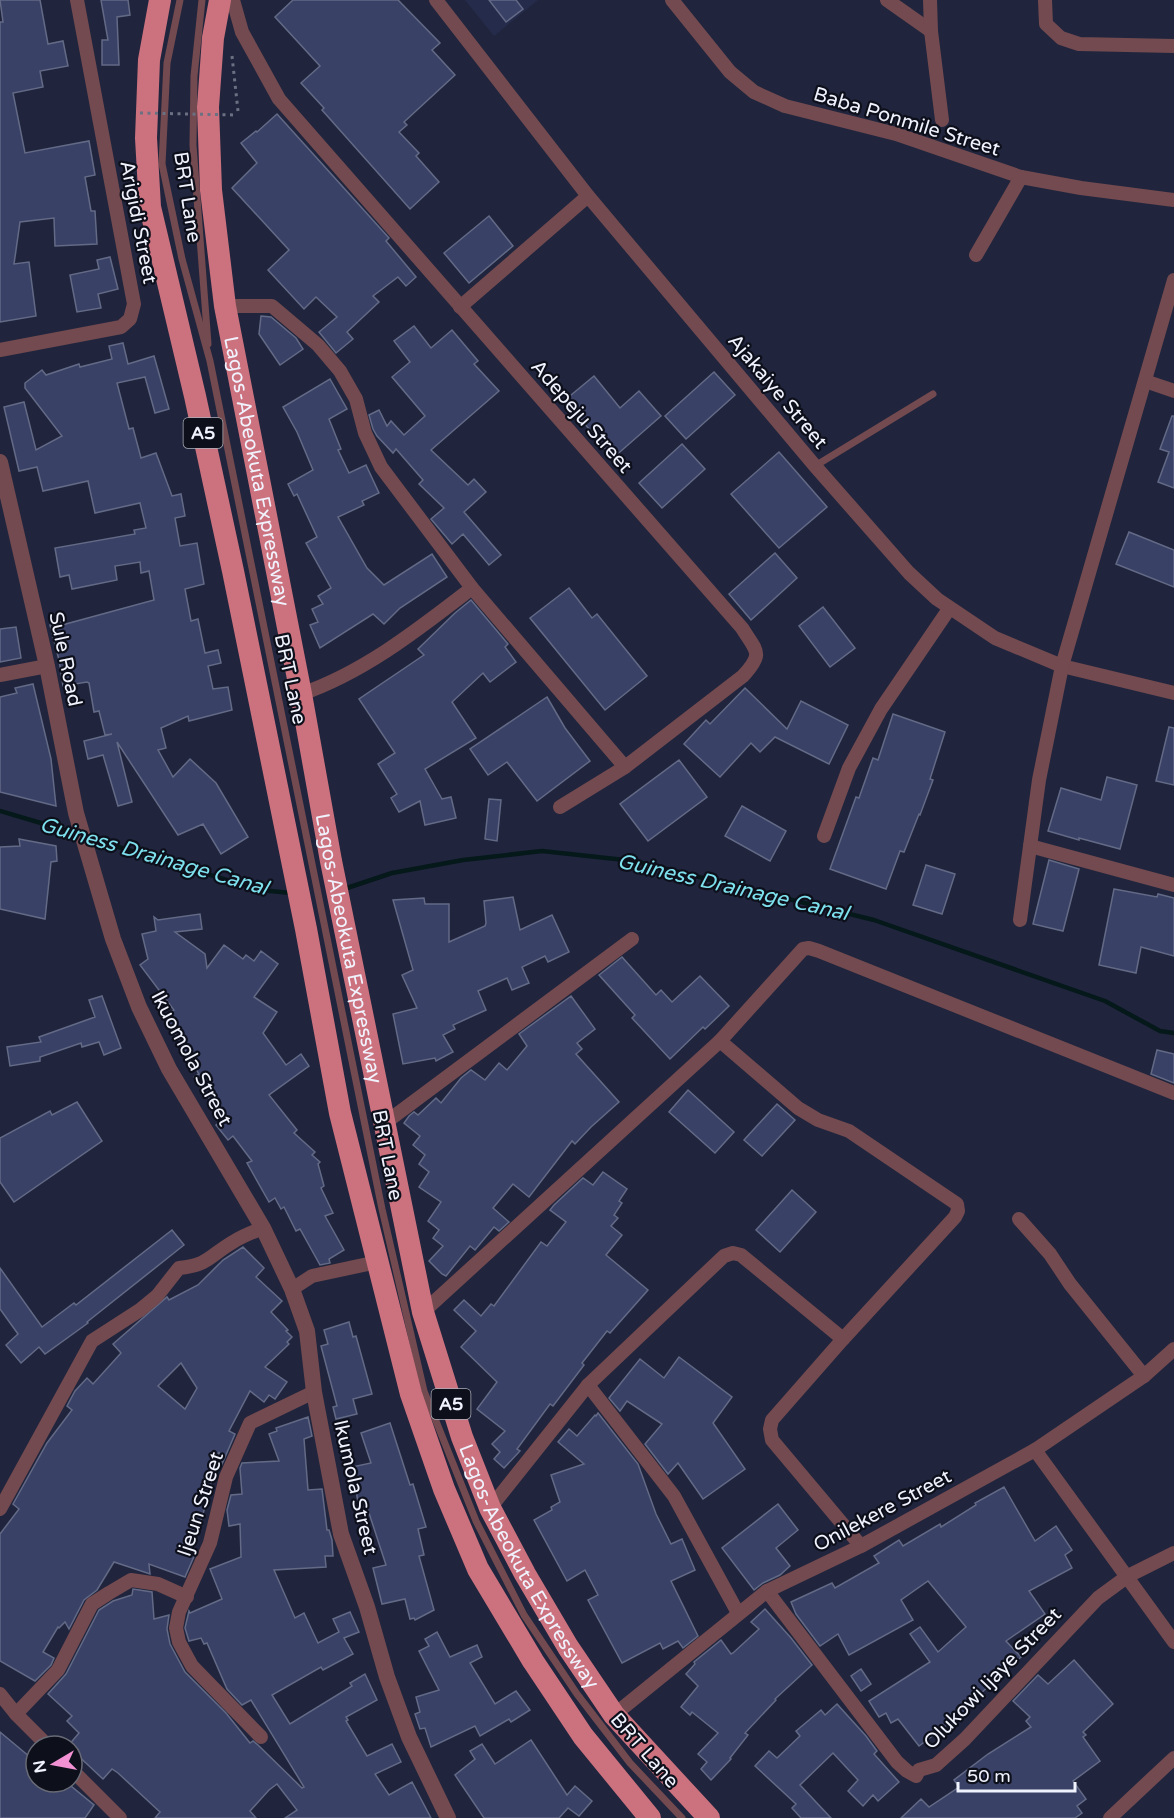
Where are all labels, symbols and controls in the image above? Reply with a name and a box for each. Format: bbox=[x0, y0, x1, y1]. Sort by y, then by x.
street label: Baba Ponmile Street bbox=[811, 82, 1003, 162]
street label: BRT Lane bbox=[168, 150, 206, 244]
street label: Arigidi Street bbox=[114, 159, 162, 286]
street label: Ajakaiye Street bbox=[722, 329, 832, 454]
street label: Lagos-Abeokuta Expressway bbox=[218, 334, 295, 609]
street label: Adepeju Street bbox=[526, 355, 637, 478]
road number: A5 bbox=[184, 418, 222, 448]
street label: Sule Road bbox=[43, 610, 87, 709]
street label: BRT Lane bbox=[269, 632, 311, 727]
water label: Guiness Drainage Canal bbox=[37, 812, 274, 902]
street label: Lagos-Abeokuta Expressway bbox=[310, 812, 387, 1086]
water label: Guiness Drainage Canal bbox=[615, 849, 854, 927]
street label: Ikuomola Street bbox=[145, 987, 237, 1131]
street label: BRT Lane bbox=[366, 1108, 408, 1203]
road number: A5 bbox=[432, 1389, 470, 1419]
street label: Ikumola Street bbox=[328, 1417, 382, 1557]
street label: Lagos-Abeokuta Expressway bbox=[453, 1441, 604, 1694]
street label: Ijeun Street bbox=[173, 1449, 229, 1560]
street label: Onilekere Street bbox=[809, 1464, 956, 1557]
street label: Olukowi Ijaye Street bbox=[919, 1603, 1067, 1755]
street label: BRT Lane bbox=[605, 1708, 683, 1793]
north arrow bbox=[24, 1734, 84, 1794]
scale bar bbox=[958, 1755, 1075, 1793]
text: N bbox=[29, 1758, 51, 1774]
text: 50 m bbox=[967, 1765, 1011, 1787]

